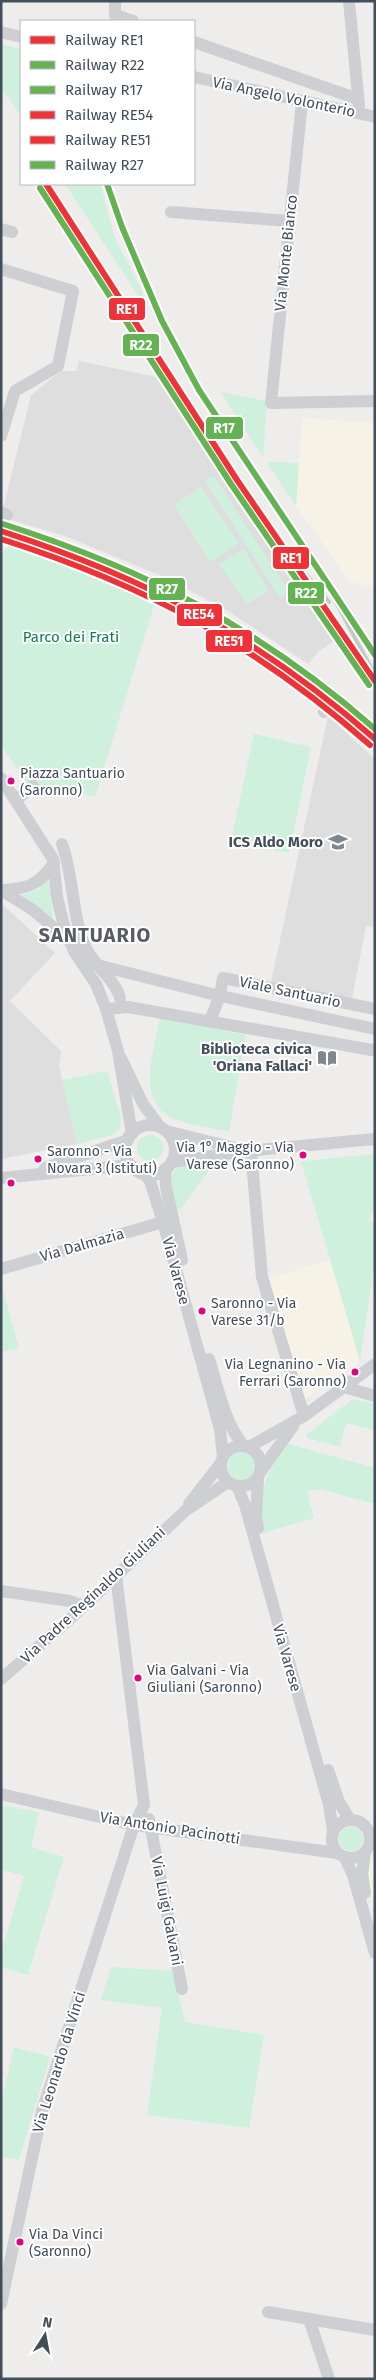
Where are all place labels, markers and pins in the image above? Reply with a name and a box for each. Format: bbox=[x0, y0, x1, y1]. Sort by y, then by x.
place label: Piazza Santuario (Saronno) bbox=[20, 765, 125, 799]
marker: Piazza Santuario (Saronno) bbox=[6, 776, 16, 786]
school or university icon: ICS Aldo Moro bbox=[327, 831, 349, 853]
place label: ICS Aldo Moro bbox=[229, 833, 323, 851]
place label: Biblioteca civica 'Oriana Fallaci' bbox=[201, 1040, 312, 1075]
library icon: Biblioteca civica 'Oriana Fallaci' bbox=[316, 1047, 338, 1069]
place label: Via 1° Maggio - Via Varese (Saronno) bbox=[176, 1139, 294, 1173]
place label: Saronno - Via Novara 3 (Istituti) bbox=[47, 1143, 157, 1177]
marker: Via 1° Maggio - Via Varese (Saronno) bbox=[298, 1150, 308, 1160]
marker: Saronno - Via Novara 3 (Istituti) bbox=[33, 1154, 43, 1164]
unlabelled marker bbox=[6, 1178, 16, 1188]
place label: Saronno - Via Varese 31/b bbox=[211, 1295, 296, 1329]
marker: Saronno - Via Varese 31/b bbox=[197, 1306, 207, 1316]
place label: Via Legnanino - Via Ferrari (Saronno) bbox=[225, 1356, 346, 1390]
marker: Via Legnanino - Via Ferrari (Saronno) bbox=[350, 1367, 360, 1377]
place label: Via Galvani - Via Giuliani (Saronno) bbox=[147, 1662, 262, 1696]
marker: Via Galvani - Via Giuliani (Saronno) bbox=[133, 1673, 143, 1683]
place label: Via Da Vinci (Saronno) bbox=[29, 2226, 103, 2260]
marker: Via Da Vinci (Saronno) bbox=[15, 2237, 25, 2247]

